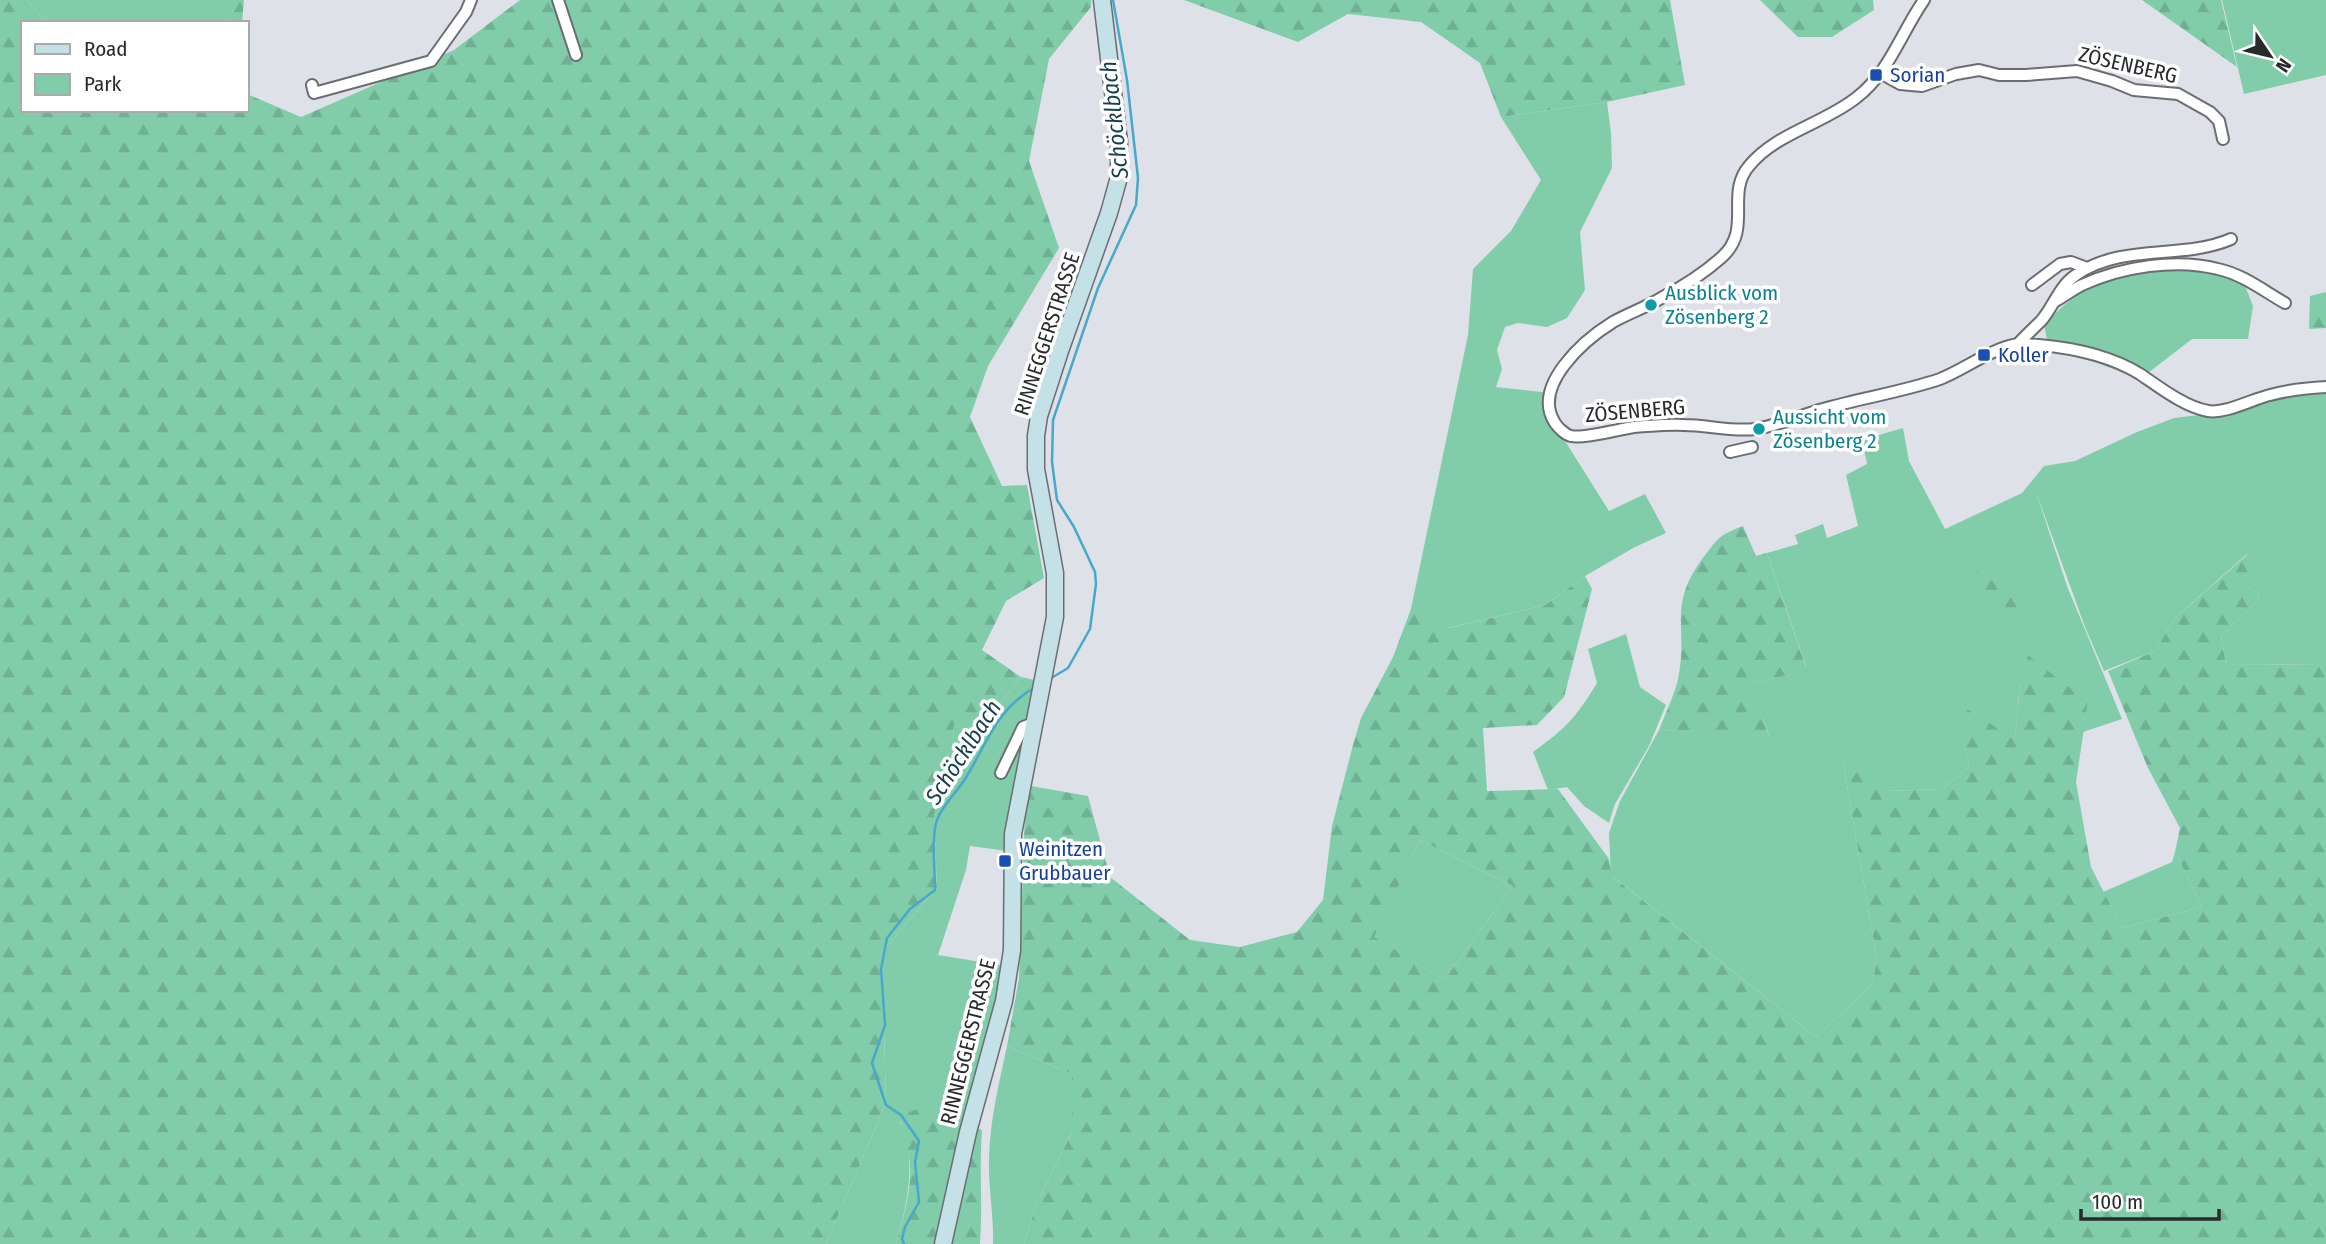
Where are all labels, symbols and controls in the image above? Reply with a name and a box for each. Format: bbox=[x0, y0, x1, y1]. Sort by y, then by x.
legend bbox=[21, 21, 248, 112]
north arrow bbox=[2235, 21, 2305, 91]
text: Road bbox=[84, 36, 128, 62]
street label: ZÖSENBERG bbox=[2076, 41, 2180, 89]
text: N bbox=[2271, 54, 2296, 77]
water label: Schöcklbach bbox=[1094, 60, 1134, 181]
place label: Sorian bbox=[1890, 62, 1945, 88]
marker: Sorian bbox=[1868, 67, 1884, 83]
text: Park bbox=[84, 71, 122, 97]
street label: RINNEGGERSTRASSE bbox=[1008, 249, 1086, 419]
place label: Ausblick vom Zösenberg 2 bbox=[1665, 280, 1778, 330]
marker: Ausblick vom Zösenberg 2 bbox=[1643, 297, 1659, 313]
place label: Koller bbox=[1998, 342, 2049, 368]
marker: Koller bbox=[1976, 347, 1992, 363]
street label: ZÖSENBERG bbox=[1584, 394, 1686, 428]
place label: Aussicht vom Zösenberg 2 bbox=[1773, 404, 1886, 454]
marker: Aussicht vom Zösenberg 2 bbox=[1751, 421, 1767, 437]
water label: Schöcklbach bbox=[918, 695, 1007, 810]
place label: Weinitzen Grubbauer bbox=[1019, 836, 1111, 886]
marker: Weinitzen Grubbauer bbox=[997, 853, 1013, 869]
street label: RINNEGGERSTRASSE bbox=[935, 956, 1001, 1128]
scale bar bbox=[2081, 1178, 2219, 1222]
text: 100 m bbox=[2092, 1189, 2143, 1215]

